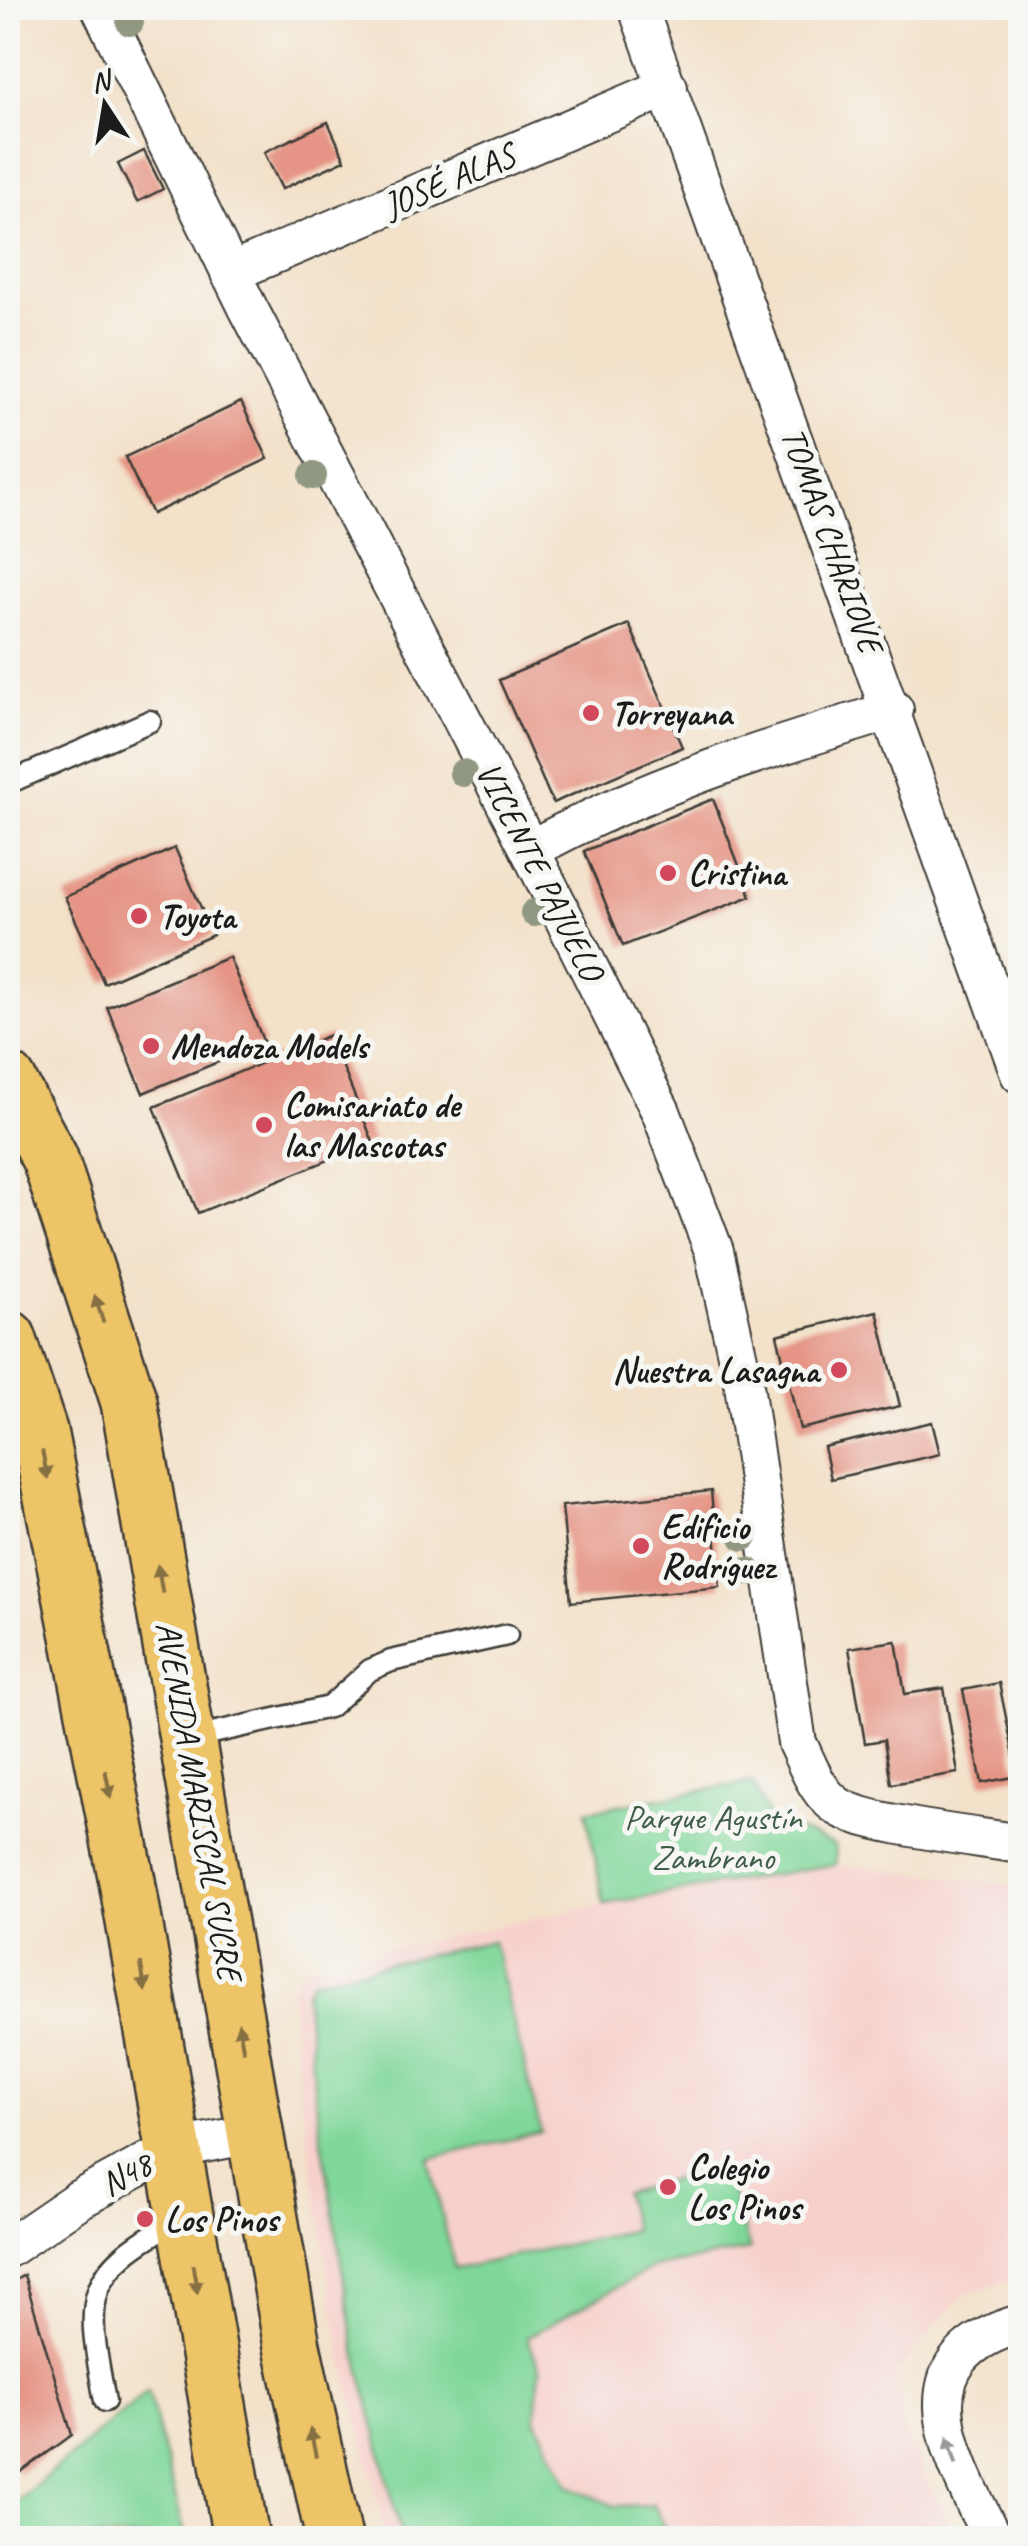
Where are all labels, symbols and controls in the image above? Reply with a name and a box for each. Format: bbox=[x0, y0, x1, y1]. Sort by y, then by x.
north arrow bbox=[55, 55, 155, 155]
text: N bbox=[88, 61, 117, 100]
street label: JOSÉ ALAS bbox=[375, 131, 525, 229]
street label: TOMAS CHARIOVE bbox=[770, 421, 895, 663]
place label: Torreyana bbox=[611, 691, 735, 736]
marker: Torreyana bbox=[580, 702, 602, 724]
street label: VICENTE PAJUELO bbox=[466, 754, 616, 991]
place label: Cristina bbox=[688, 851, 789, 896]
marker: Cristina bbox=[657, 862, 679, 884]
place label: Toyota bbox=[159, 894, 238, 939]
marker: Toyota bbox=[128, 905, 150, 927]
place label: Mendoza Models bbox=[171, 1024, 371, 1069]
marker: Mendoza Models bbox=[140, 1035, 162, 1057]
place label: Comisariato de las Mascotas bbox=[284, 1083, 463, 1168]
marker: Comisariato de las Mascotas bbox=[253, 1114, 275, 1136]
one-way arrow bbox=[90, 1294, 105, 1324]
place label: Nuestra Lasagna bbox=[613, 1348, 822, 1393]
marker: Nuestra Lasagna bbox=[828, 1359, 850, 1381]
one-way arrow bbox=[38, 1450, 54, 1481]
place label: Edificio Rodríguez bbox=[661, 1504, 778, 1589]
marker: Edificio Rodríguez bbox=[630, 1535, 652, 1557]
one-way arrow bbox=[152, 1562, 167, 1594]
street label: AVENIDA MARISCAL SUCRE bbox=[145, 1618, 254, 1989]
one-way arrow bbox=[101, 1769, 117, 1800]
park label: Parque Agustín Zambrano bbox=[624, 1795, 803, 1880]
one-way arrow bbox=[136, 1962, 152, 1993]
one-way arrow bbox=[233, 2020, 248, 2052]
street label: N48 bbox=[92, 2140, 163, 2206]
place label: Colegio Los Pinos bbox=[688, 2145, 804, 2230]
marker: Colegio Los Pinos bbox=[657, 2176, 679, 2198]
place label: Los Pinos bbox=[165, 2197, 281, 2242]
marker: Los Pinos bbox=[134, 2208, 156, 2230]
one-way arrow bbox=[188, 2264, 203, 2296]
one-way arrow bbox=[305, 2427, 321, 2458]
one-way arrow bbox=[944, 2434, 959, 2465]

